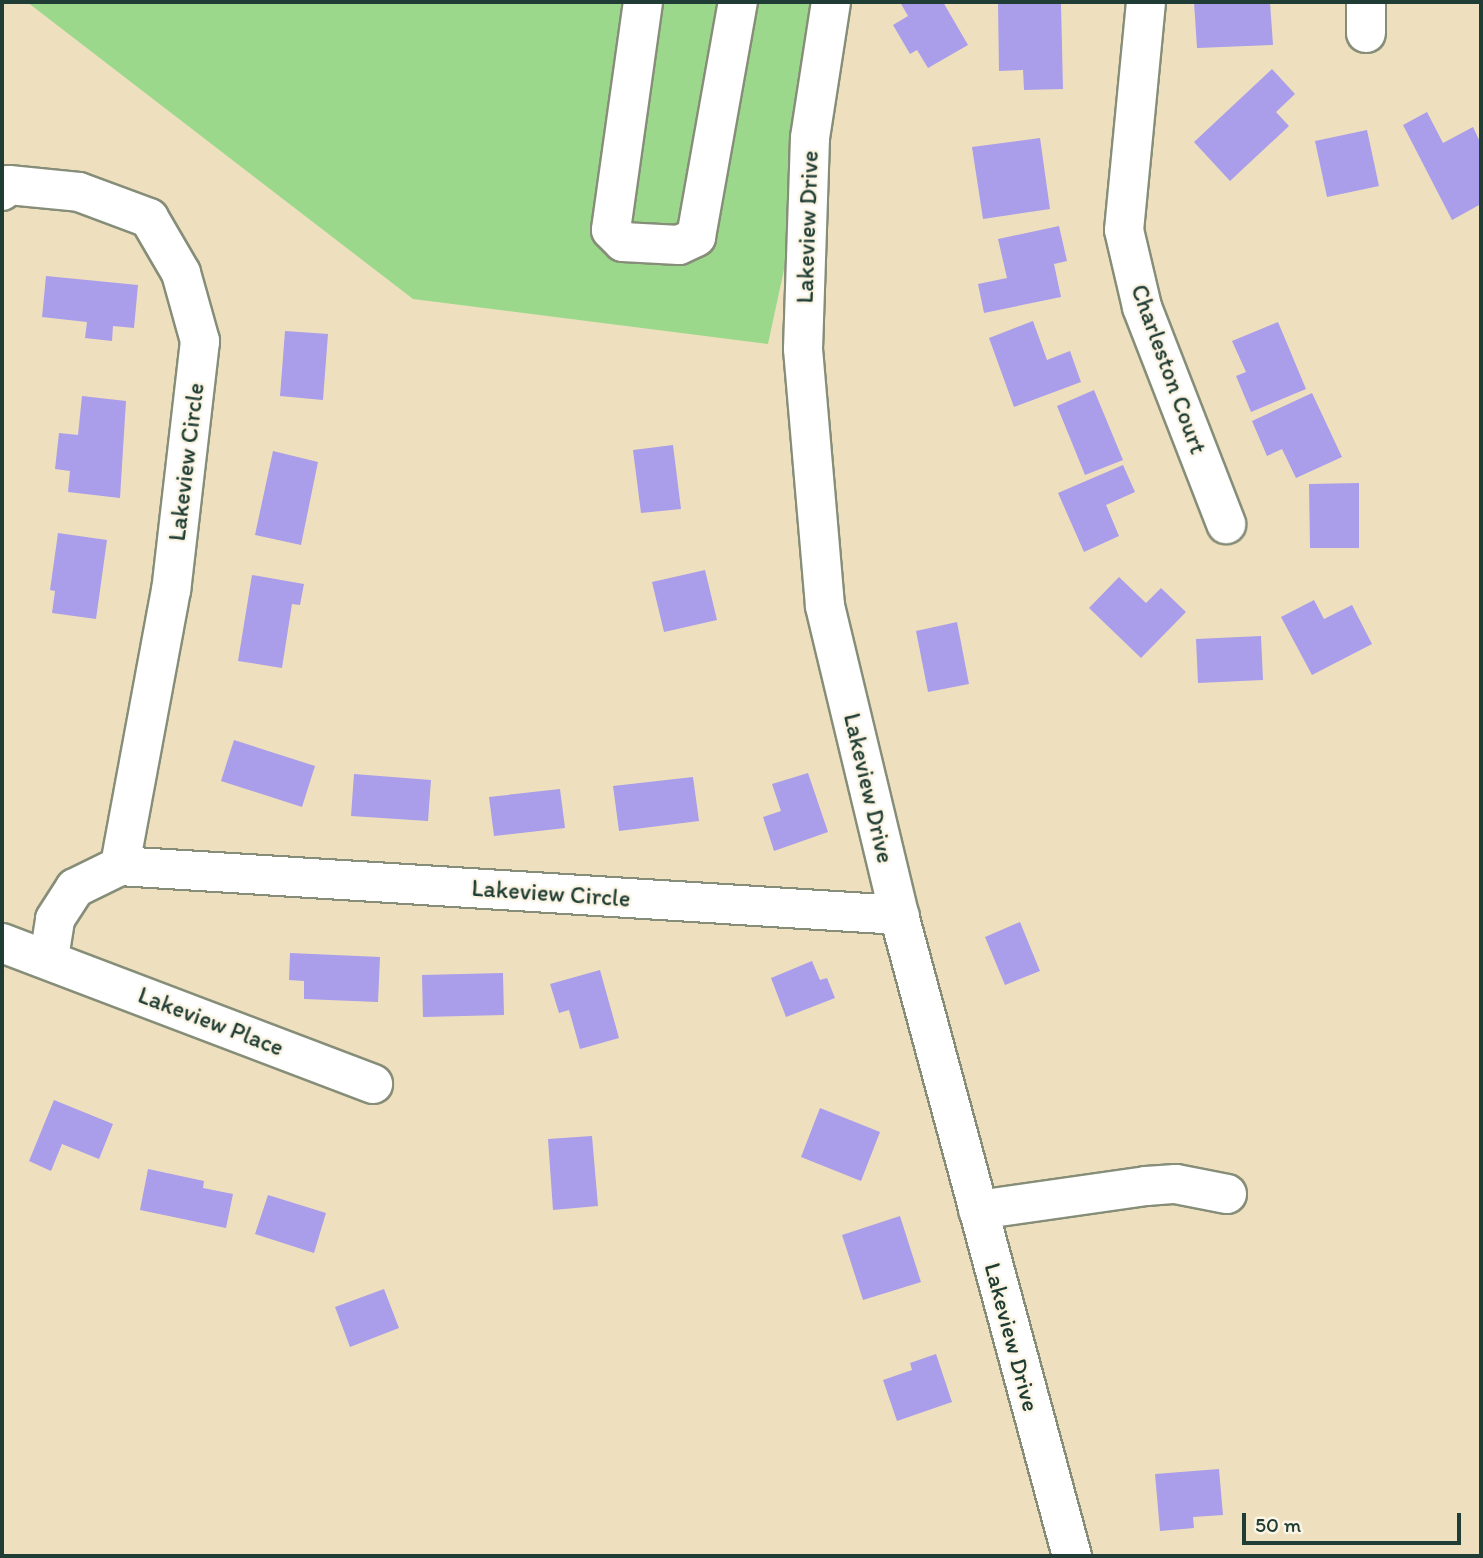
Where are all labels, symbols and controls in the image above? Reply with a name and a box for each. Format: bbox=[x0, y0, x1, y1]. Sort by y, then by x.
street label: Lakeview Drive bbox=[790, 150, 824, 304]
street label: Charleston Court bbox=[1125, 280, 1213, 458]
street label: Lakeview Circle bbox=[162, 381, 210, 543]
street label: Lakeview Drive bbox=[838, 710, 900, 866]
street label: Lakeview Circle bbox=[471, 873, 631, 913]
street label: Lakeview Place bbox=[134, 980, 288, 1062]
street label: Lakeview Drive bbox=[978, 1259, 1046, 1415]
scale bar bbox=[1245, 1498, 1464, 1542]
text: 50 m bbox=[1255, 1512, 1301, 1537]

